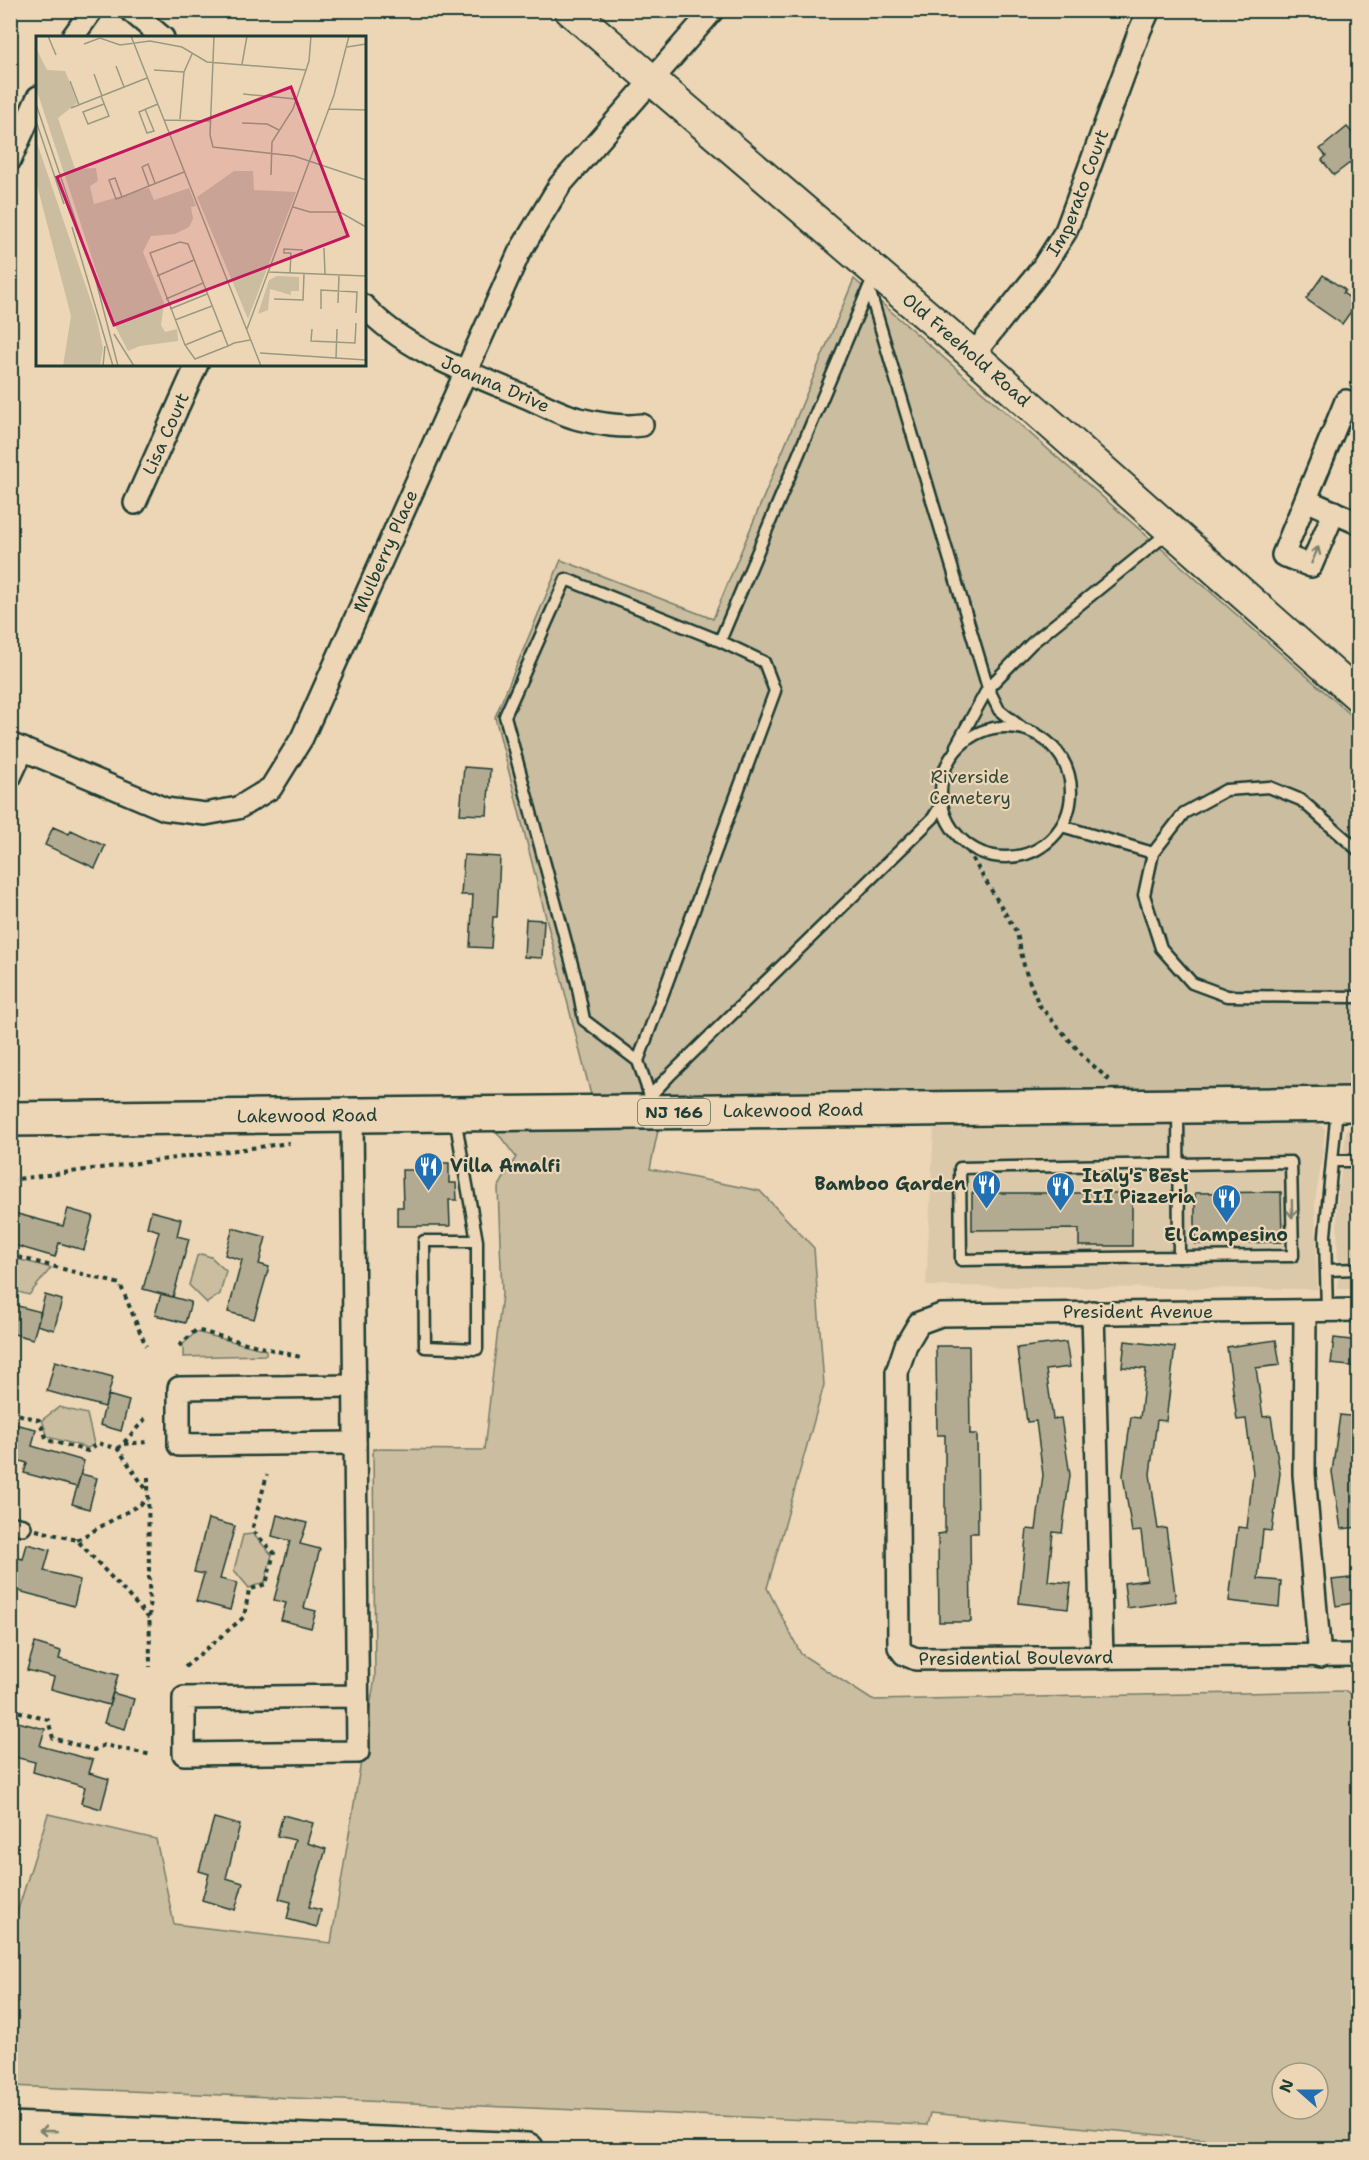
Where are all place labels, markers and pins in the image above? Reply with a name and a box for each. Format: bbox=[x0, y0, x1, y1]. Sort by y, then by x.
restaurant icon: Villa Amalfi bbox=[413, 1150, 445, 1192]
place label: Villa Amalfi bbox=[450, 1154, 561, 1178]
place label: Italy's Best III Pizzeria bbox=[1082, 1164, 1196, 1209]
restaurant icon: Bamboo Garden bbox=[971, 1168, 1003, 1210]
restaurant icon: Italy's Best III Pizzeria bbox=[1045, 1170, 1077, 1212]
place label: Bamboo Garden bbox=[815, 1172, 966, 1196]
restaurant icon: El Campesino bbox=[1210, 1182, 1242, 1224]
place label: El Campesino bbox=[1164, 1223, 1288, 1247]

